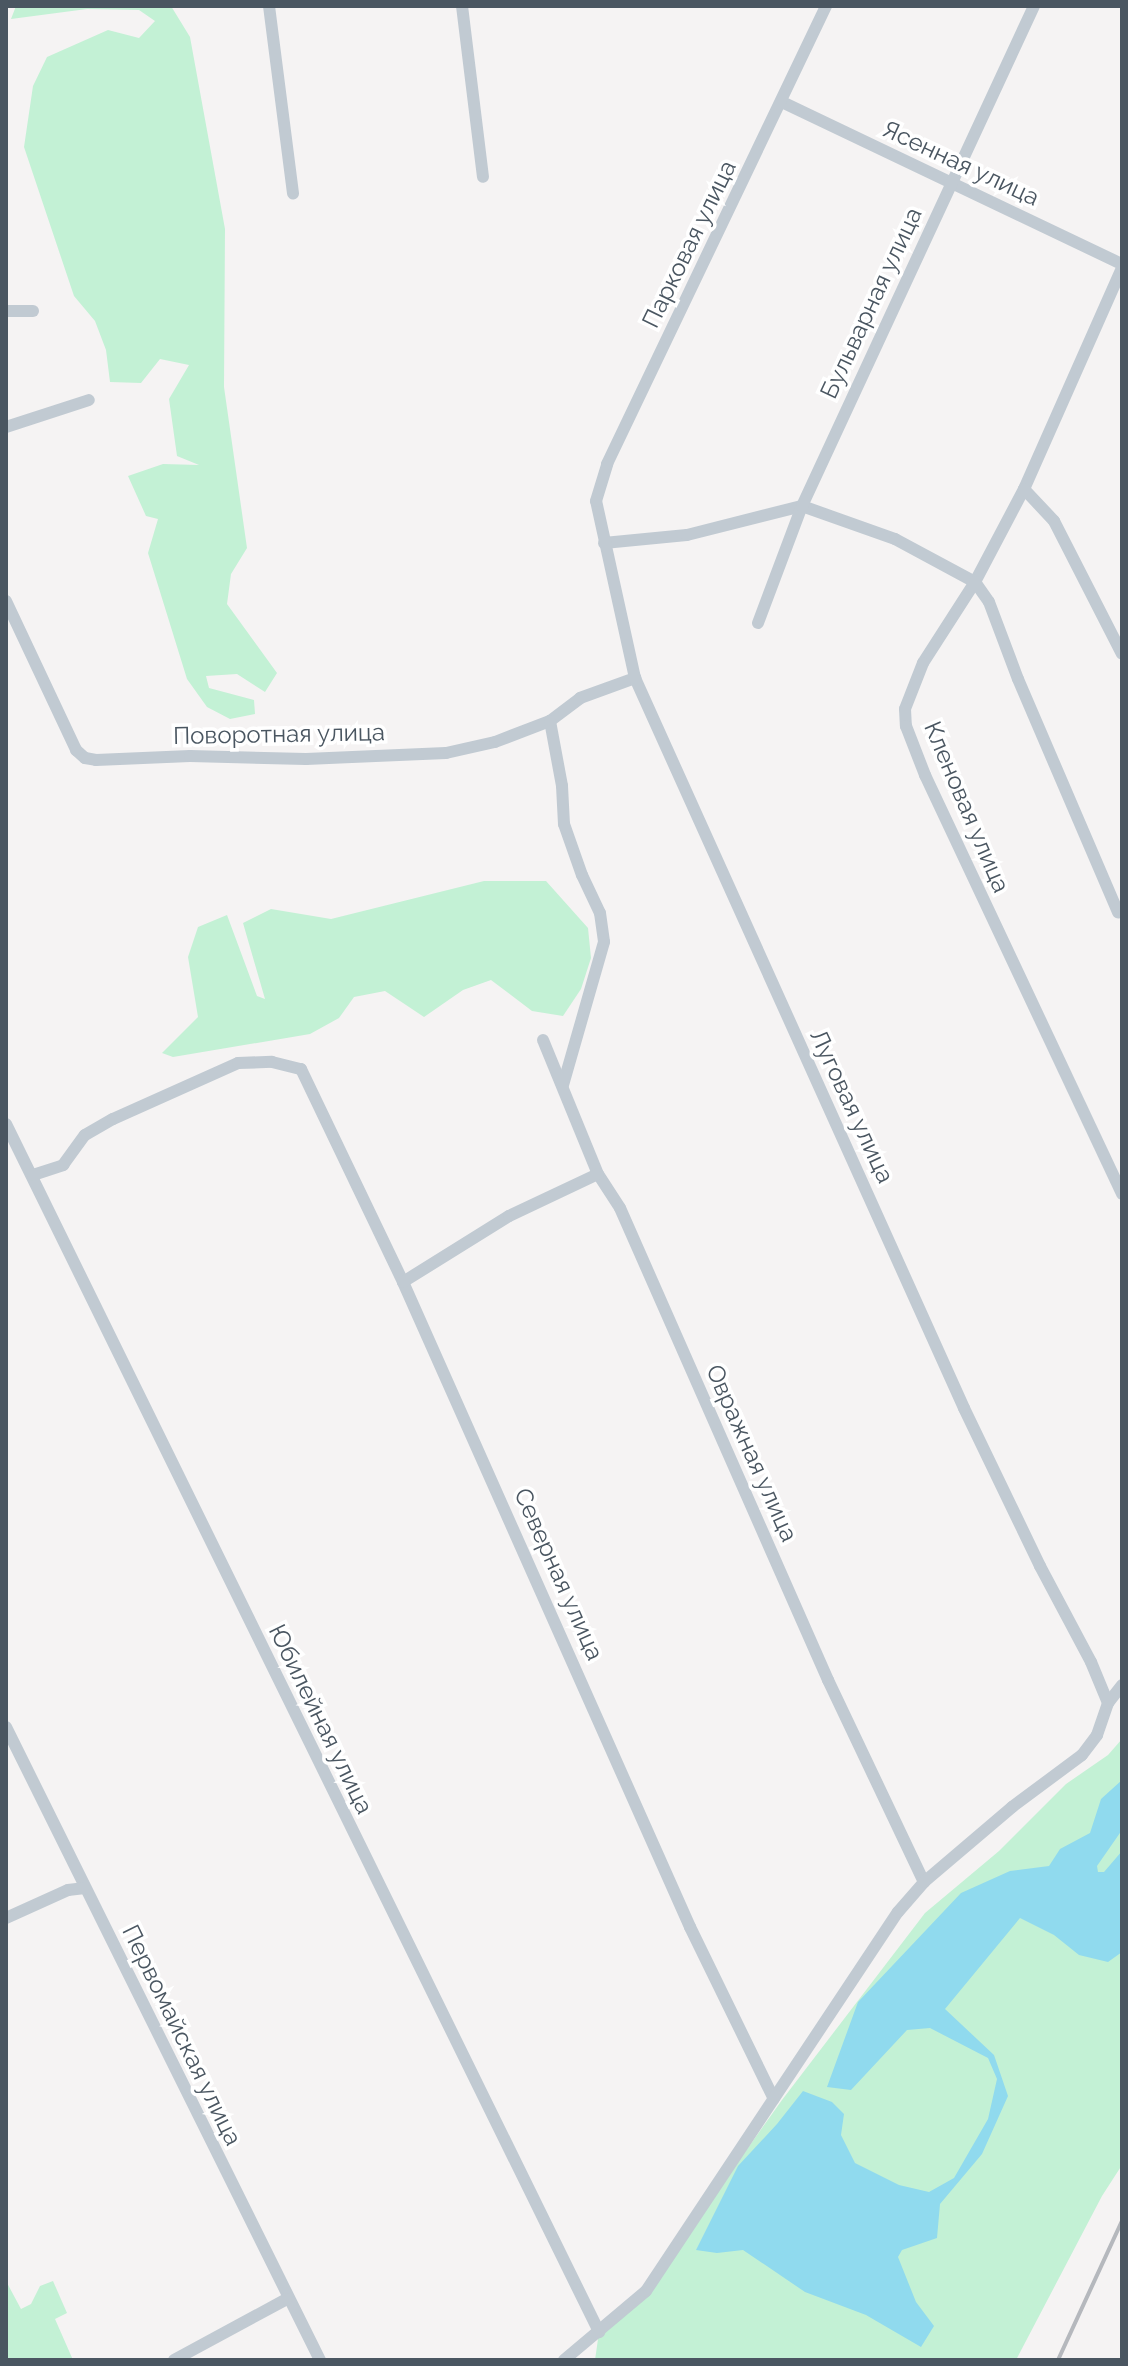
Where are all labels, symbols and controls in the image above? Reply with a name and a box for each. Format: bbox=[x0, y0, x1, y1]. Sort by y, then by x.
street label: Ясенная улица bbox=[878, 114, 1044, 212]
street label: Парковая улица bbox=[636, 155, 742, 333]
street label: Бульварная улица bbox=[814, 203, 928, 403]
street label: Кленовая улица bbox=[918, 717, 1016, 897]
street label: Поворотная улица bbox=[172, 718, 386, 750]
street label: Луговая улица bbox=[804, 1024, 900, 1188]
street label: Овражная улица bbox=[700, 1360, 804, 1546]
street label: Северная улица bbox=[508, 1483, 610, 1665]
street label: Юбилейная улица bbox=[262, 1619, 380, 1819]
street label: Первомайская улица bbox=[116, 1920, 248, 2150]

